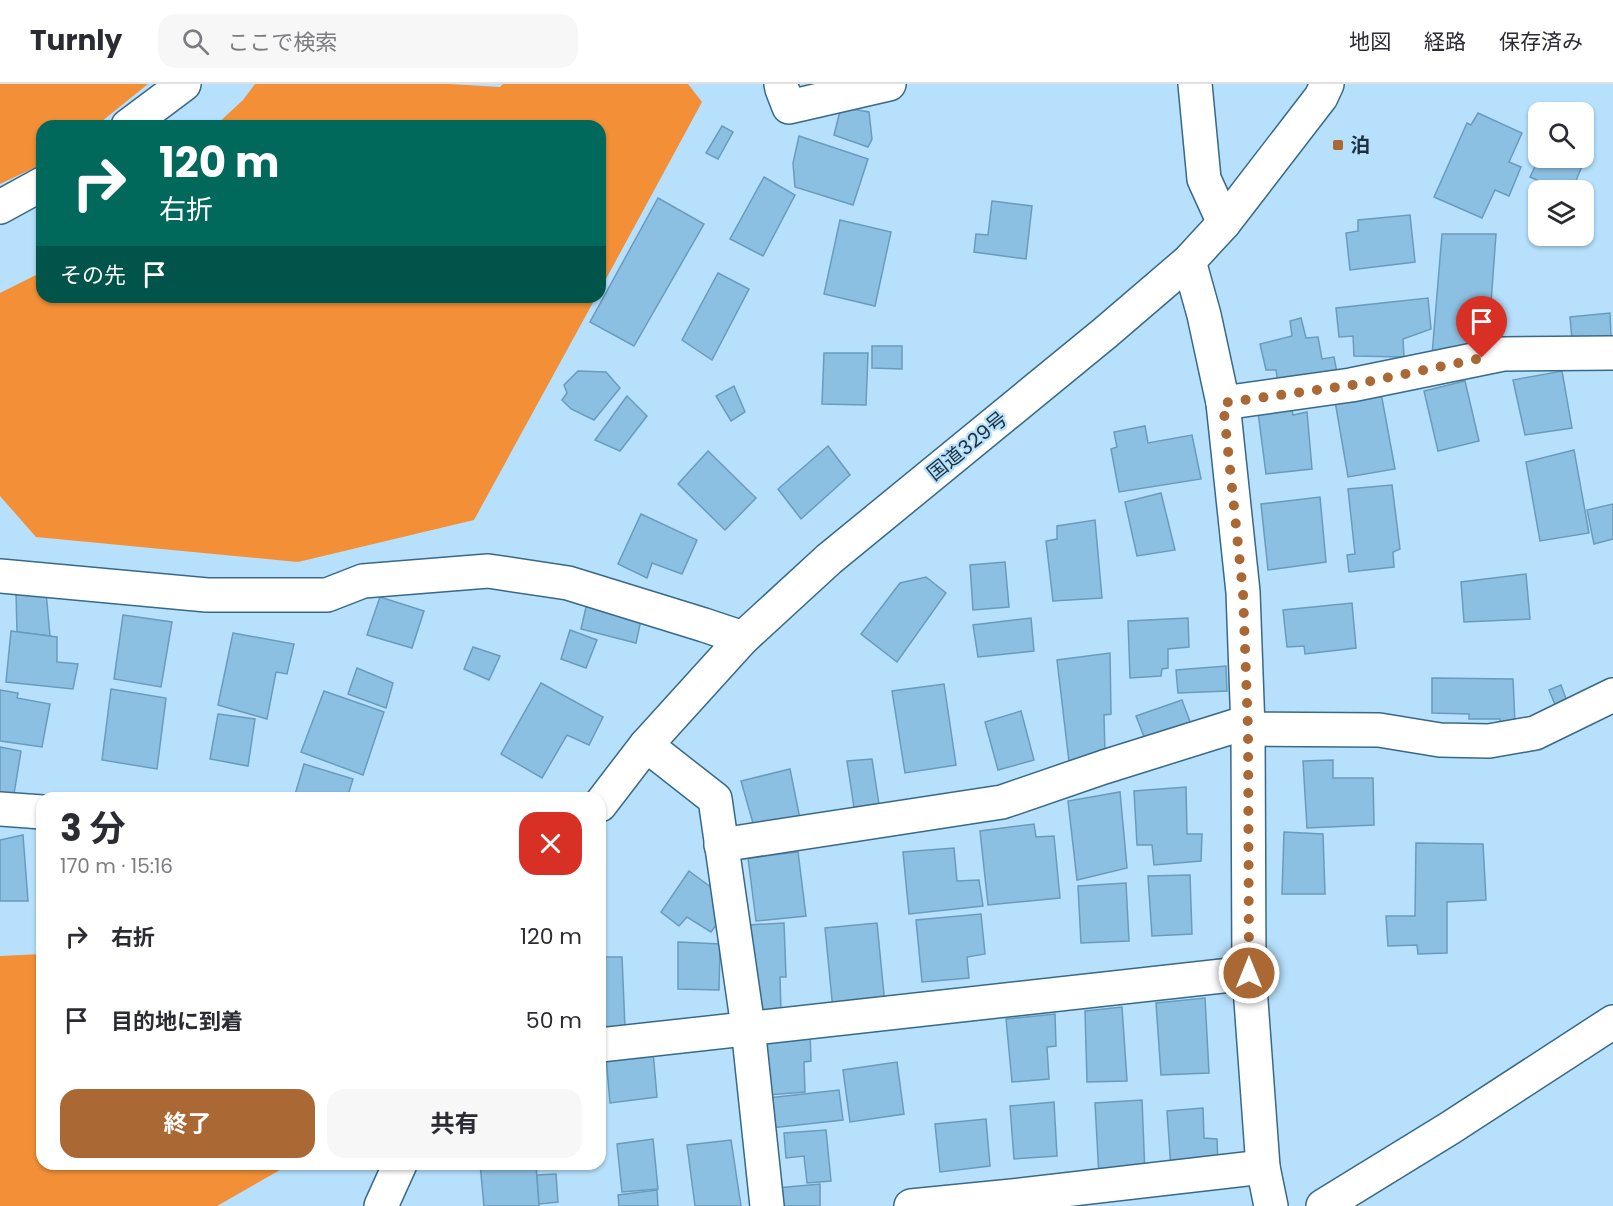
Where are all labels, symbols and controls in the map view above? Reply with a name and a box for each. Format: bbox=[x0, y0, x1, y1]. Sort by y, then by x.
search box bbox=[158, 14, 578, 68]
text: Turnly bbox=[30, 21, 122, 60]
icon: search bbox=[179, 25, 212, 58]
text: ここで検索 bbox=[227, 27, 337, 58]
text: 地図 bbox=[1349, 27, 1391, 56]
text: 経路 bbox=[1424, 27, 1466, 56]
text: 保存済み bbox=[1499, 27, 1583, 56]
map controls bbox=[1528, 102, 1594, 246]
button: search bbox=[1528, 102, 1594, 168]
place label: 泊 bbox=[1350, 131, 1370, 159]
text: 120 m bbox=[159, 133, 280, 192]
marker: 泊 bbox=[1331, 138, 1345, 152]
icon: right bbox=[60, 144, 138, 222]
button: layers bbox=[1528, 180, 1594, 246]
text: 右折 bbox=[159, 191, 213, 228]
icon: arrive bbox=[138, 258, 171, 291]
text: その先 bbox=[60, 260, 126, 291]
pin bbox=[1456, 296, 1507, 358]
icon: arrive bbox=[1465, 305, 1498, 338]
street label: 国道329号 bbox=[921, 405, 1013, 487]
text: 3 分 bbox=[60, 803, 125, 854]
button: close bbox=[519, 812, 582, 875]
text: 170 m · 15:16 bbox=[60, 852, 173, 880]
icon: right bbox=[60, 920, 93, 953]
text: 120 m bbox=[520, 921, 582, 952]
text: 右折 bbox=[111, 922, 155, 953]
position arrow bbox=[1217, 941, 1281, 1005]
icon: arrive bbox=[60, 1004, 93, 1037]
text: 50 m bbox=[526, 1005, 582, 1036]
text: 目的地に到着 bbox=[111, 1006, 243, 1037]
button: 終了 bbox=[60, 1089, 315, 1158]
button: 共有 bbox=[327, 1089, 582, 1158]

